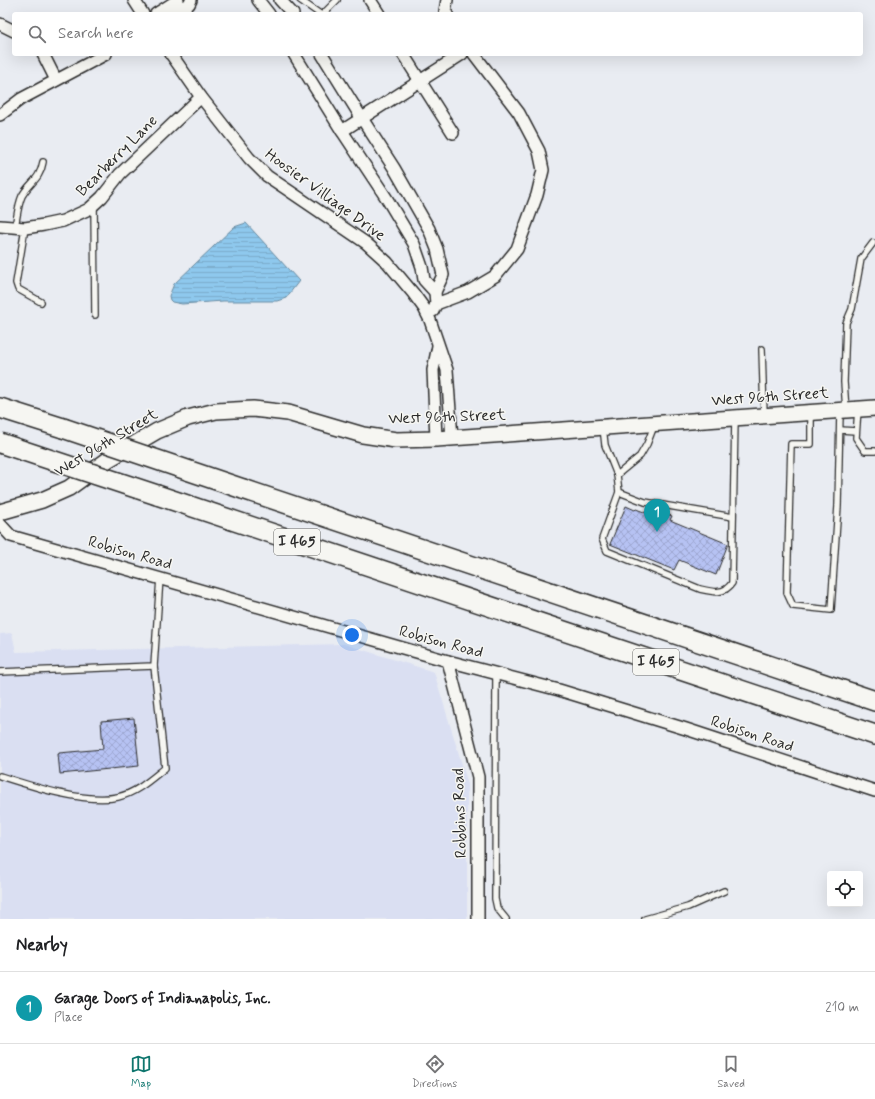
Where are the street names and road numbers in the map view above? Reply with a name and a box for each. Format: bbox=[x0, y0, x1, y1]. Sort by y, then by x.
street label: Bearberry Lane bbox=[72, 111, 162, 201]
street label: Hoosier Villiage Drive bbox=[260, 144, 390, 246]
street label: West 96th Street bbox=[711, 382, 830, 412]
street label: West 96th Street bbox=[50, 403, 162, 482]
street label: West 96th Street bbox=[388, 404, 507, 430]
road number: I 465 bbox=[274, 529, 320, 555]
street label: Robison Road bbox=[86, 531, 174, 575]
street label: Robison Road bbox=[397, 621, 485, 663]
road number: I 465 bbox=[633, 649, 679, 675]
street label: Robison Road bbox=[708, 711, 796, 757]
street label: Robbins Road bbox=[448, 768, 472, 858]

